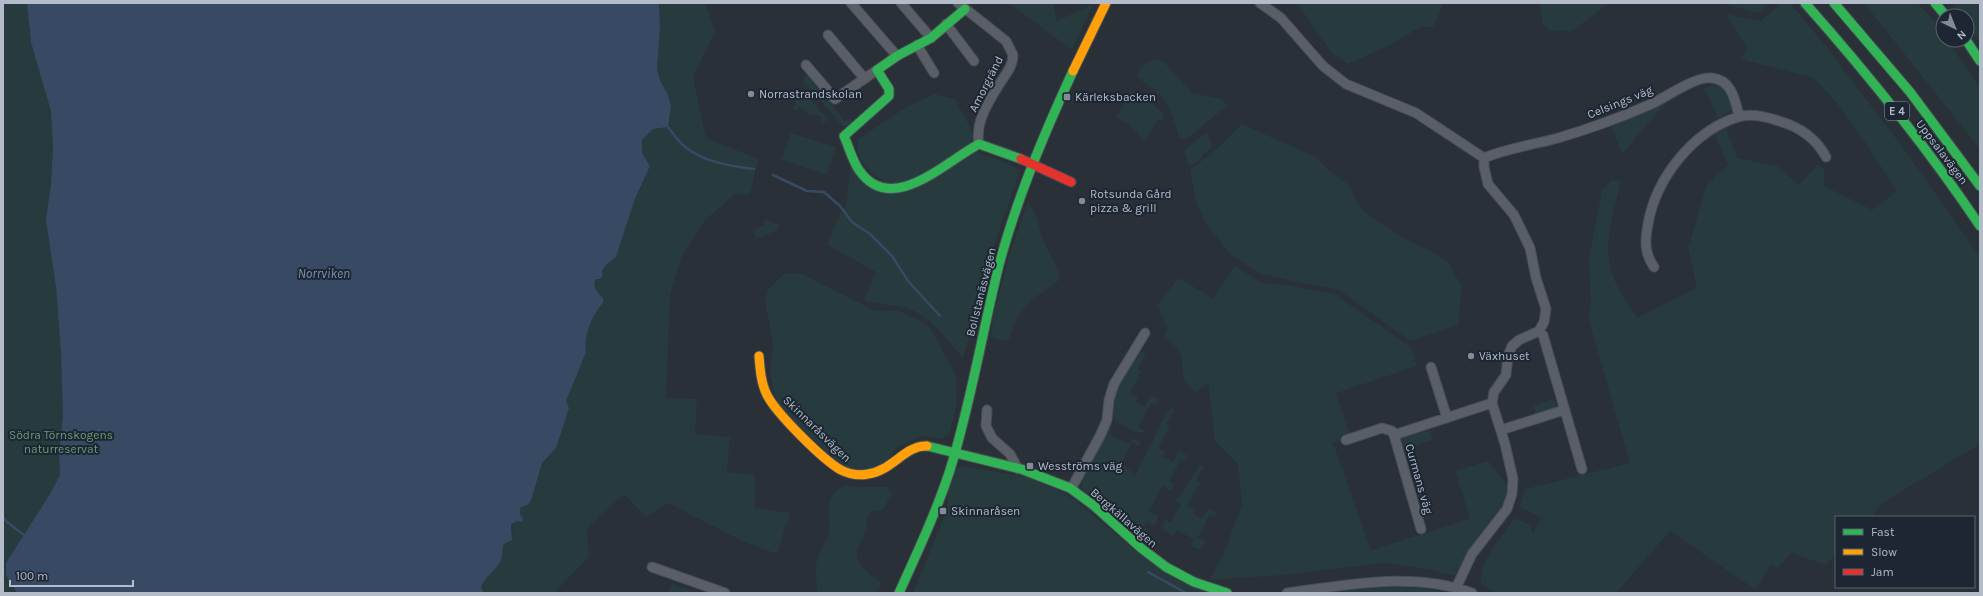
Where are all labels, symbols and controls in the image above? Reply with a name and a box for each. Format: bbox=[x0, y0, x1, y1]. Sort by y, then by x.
north arrow bbox=[1935, 8, 1975, 48]
text: N bbox=[1954, 28, 1969, 42]
street label: Amorgränd bbox=[966, 54, 1006, 114]
street label: Celsings väg bbox=[1585, 82, 1655, 121]
place label: Norrastrandskolan bbox=[759, 87, 862, 101]
marker: Norrastrandskolan bbox=[746, 89, 756, 99]
place label: Kärleksbacken bbox=[1075, 90, 1156, 104]
marker: Kärleksbacken bbox=[1062, 92, 1072, 102]
road number: E 4 bbox=[1885, 102, 1909, 120]
street label: Uppsalavägen bbox=[1913, 117, 1971, 187]
place label: Rotsunda Gård pizza & grill bbox=[1090, 187, 1172, 215]
marker: Rotsunda Gård pizza & grill bbox=[1077, 196, 1087, 206]
street label: Bollstanäsvägen bbox=[963, 246, 999, 338]
water label: Norrviken bbox=[298, 266, 350, 281]
place label: Växhuset bbox=[1479, 349, 1530, 363]
marker: Växhuset bbox=[1466, 351, 1476, 361]
street label: Skinnaråsvägen bbox=[780, 393, 854, 465]
park label: Södra Törnskogens naturreservat bbox=[9, 428, 113, 456]
street label: Curmans väg bbox=[1402, 442, 1436, 516]
place label: Wesströms väg bbox=[1038, 459, 1123, 473]
marker: Wesströms väg bbox=[1025, 461, 1035, 471]
street label: Bergkällavägen bbox=[1088, 485, 1160, 551]
place label: Skinnaråsen bbox=[951, 504, 1020, 518]
marker: Skinnaråsen bbox=[938, 506, 948, 516]
legend bbox=[1835, 516, 1975, 588]
text: Fast bbox=[1871, 525, 1895, 539]
text: Slow bbox=[1871, 545, 1897, 559]
scale bar bbox=[10, 562, 133, 588]
text: Jam bbox=[1871, 565, 1894, 579]
text: 100 m bbox=[16, 569, 48, 583]

